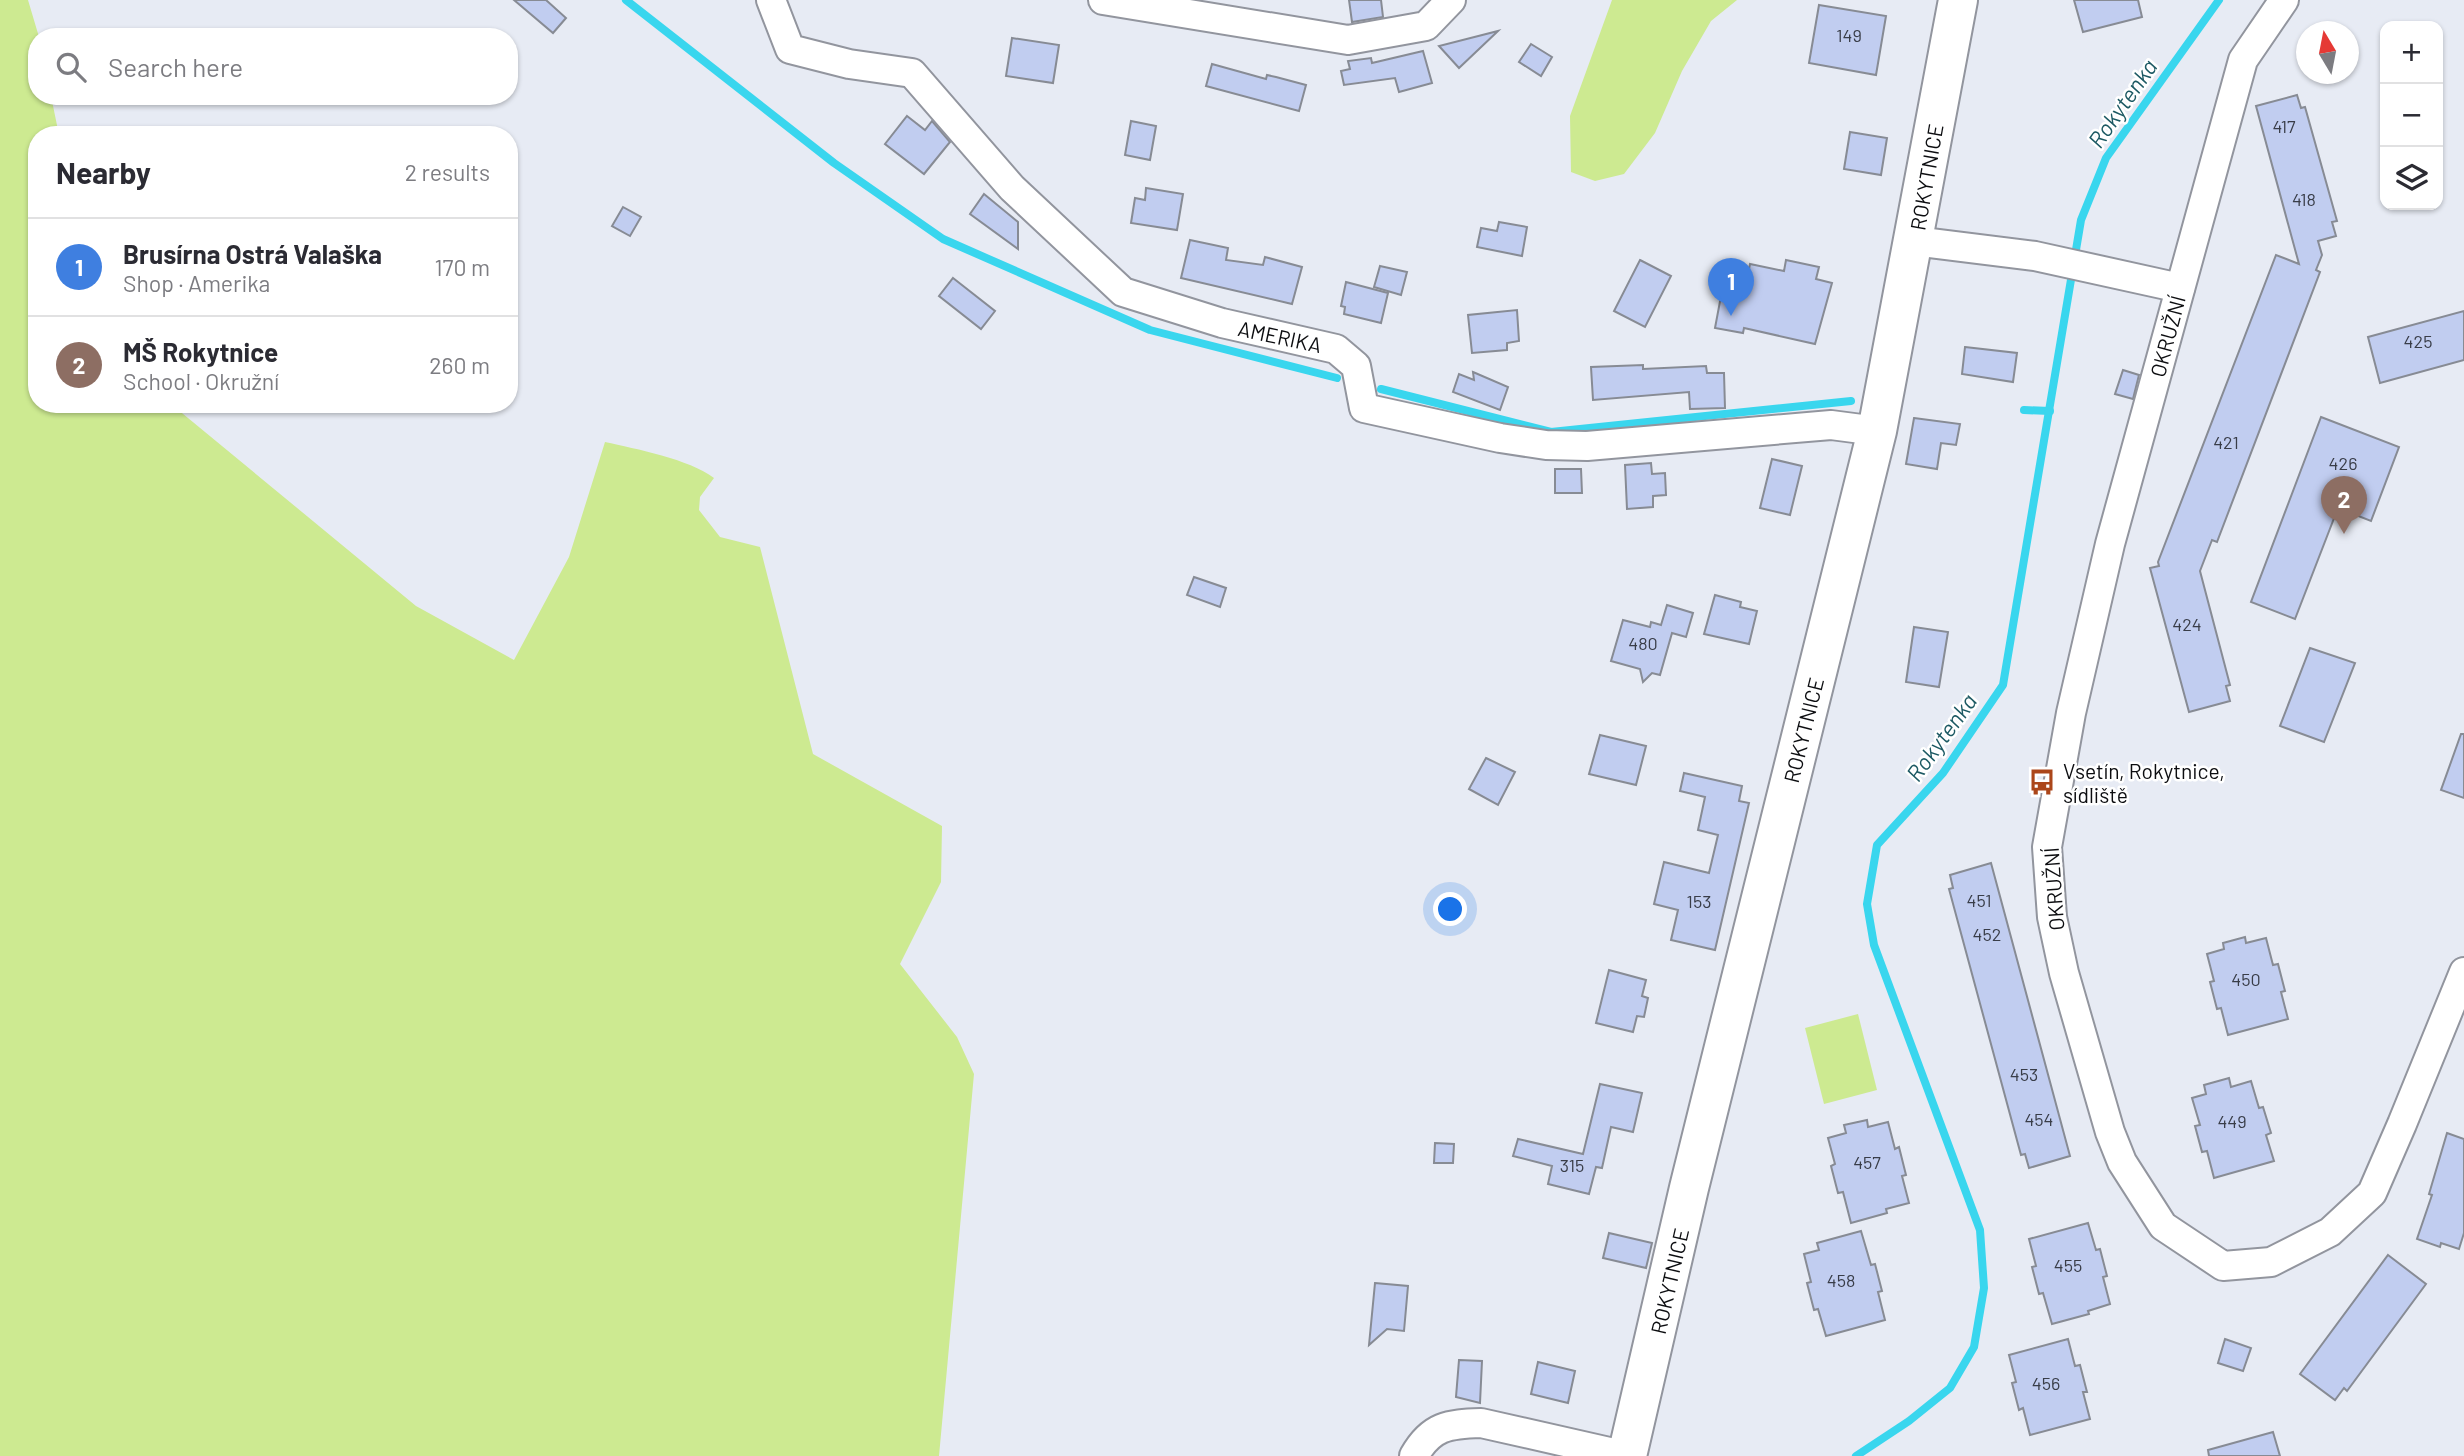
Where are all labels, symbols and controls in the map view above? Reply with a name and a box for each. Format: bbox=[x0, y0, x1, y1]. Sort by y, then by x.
north arrow bbox=[2296, 21, 2359, 84]
map controls bbox=[2380, 21, 2443, 210]
button: + bbox=[2380, 21, 2443, 84]
house number: 149 bbox=[1836, 24, 1862, 46]
search box bbox=[28, 28, 518, 105]
icon: search bbox=[52, 48, 90, 86]
text: Search here bbox=[108, 51, 243, 82]
water label: Rokytenka bbox=[2081, 53, 2163, 153]
button: − bbox=[2380, 84, 2443, 147]
house number: 417 bbox=[2272, 115, 2296, 137]
street label: ROKYTNICE bbox=[1904, 122, 1948, 232]
button: layers bbox=[2380, 147, 2443, 210]
text: Nearby bbox=[56, 154, 151, 190]
text: 2 results bbox=[405, 158, 490, 186]
house number: 418 bbox=[2292, 188, 2316, 210]
text: Brusírna Ostrá Valaška bbox=[123, 238, 382, 269]
text: 1 bbox=[75, 253, 83, 281]
text: 170 m bbox=[434, 253, 490, 281]
pin: 1 bbox=[1708, 258, 1754, 316]
text: Shop · Amerika bbox=[123, 269, 270, 297]
street label: OKRUŽNÍ bbox=[2144, 292, 2190, 380]
street label: AMERIKA bbox=[1236, 315, 1324, 357]
house number: 425 bbox=[2404, 330, 2432, 352]
text: MŠ Rokytnice bbox=[123, 336, 278, 367]
text: 2 bbox=[73, 351, 85, 379]
text: 260 m bbox=[429, 351, 490, 379]
text: School · Okružní bbox=[123, 367, 279, 395]
house number: 421 bbox=[2213, 431, 2239, 453]
house number: 426 bbox=[2329, 452, 2357, 474]
pin: 2 bbox=[2321, 476, 2367, 534]
house number: 424 bbox=[2172, 613, 2202, 635]
house number: 480 bbox=[1628, 632, 1658, 654]
street label: ROKYTNICE bbox=[1778, 675, 1828, 785]
water label: Rokytenka bbox=[1900, 688, 1982, 786]
place label: Vsetín, Rokytnice, sídliště bbox=[2063, 758, 2225, 807]
bus stop icon: Vsetín, Rokytnice, sídliště bbox=[2027, 767, 2057, 797]
street label: OKRUŽNÍ bbox=[2038, 846, 2068, 932]
house number: 451 bbox=[1967, 889, 1991, 911]
house number: 153 bbox=[1687, 890, 1711, 912]
your location bbox=[1433, 892, 1467, 926]
house number: 452 bbox=[1973, 923, 2001, 945]
house number: 450 bbox=[2231, 968, 2261, 990]
house number: 453 bbox=[2010, 1063, 2038, 1085]
house number: 454 bbox=[2024, 1108, 2054, 1130]
house number: 449 bbox=[2217, 1110, 2247, 1132]
house number: 457 bbox=[1853, 1151, 1881, 1173]
house number: 315 bbox=[1560, 1154, 1584, 1176]
street label: ROKYTNICE bbox=[1645, 1226, 1693, 1336]
house number: 455 bbox=[2054, 1254, 2082, 1276]
house number: 458 bbox=[1827, 1269, 1855, 1291]
house number: 456 bbox=[2032, 1372, 2060, 1394]

